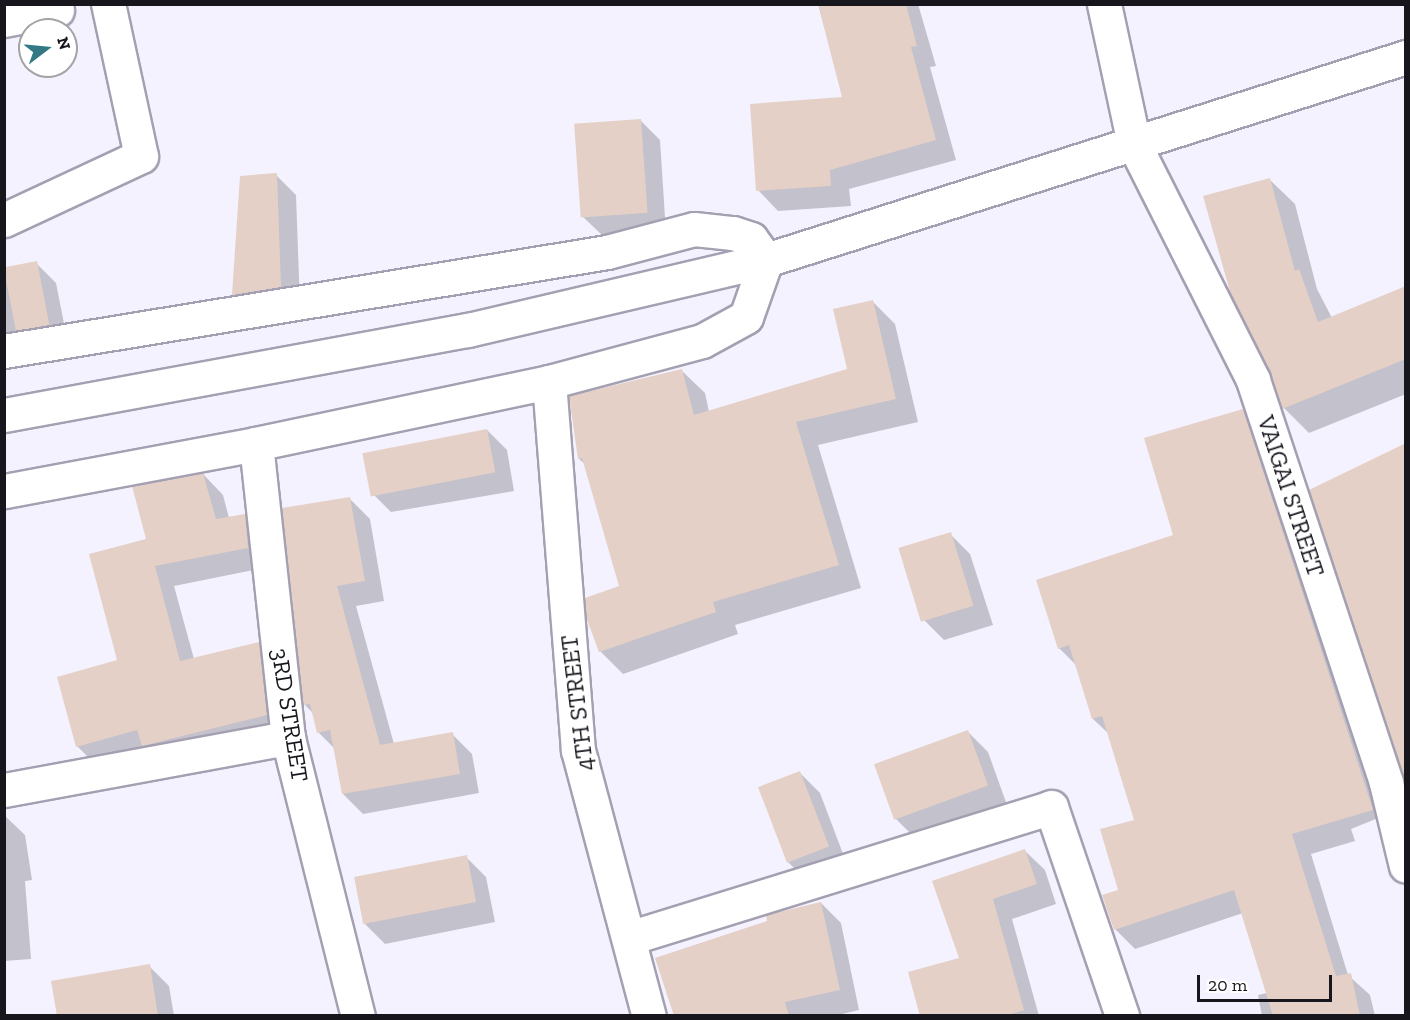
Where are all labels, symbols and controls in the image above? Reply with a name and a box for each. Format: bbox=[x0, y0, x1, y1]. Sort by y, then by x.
north arrow bbox=[18, 18, 78, 78]
text: N bbox=[53, 35, 75, 52]
street label: VAIGAI STREET bbox=[1251, 412, 1331, 580]
street label: 4TH STREET bbox=[554, 633, 600, 773]
street label: 3RD STREET bbox=[265, 646, 315, 784]
scale bar bbox=[1200, 963, 1335, 1001]
text: 20 m bbox=[1208, 974, 1247, 996]

